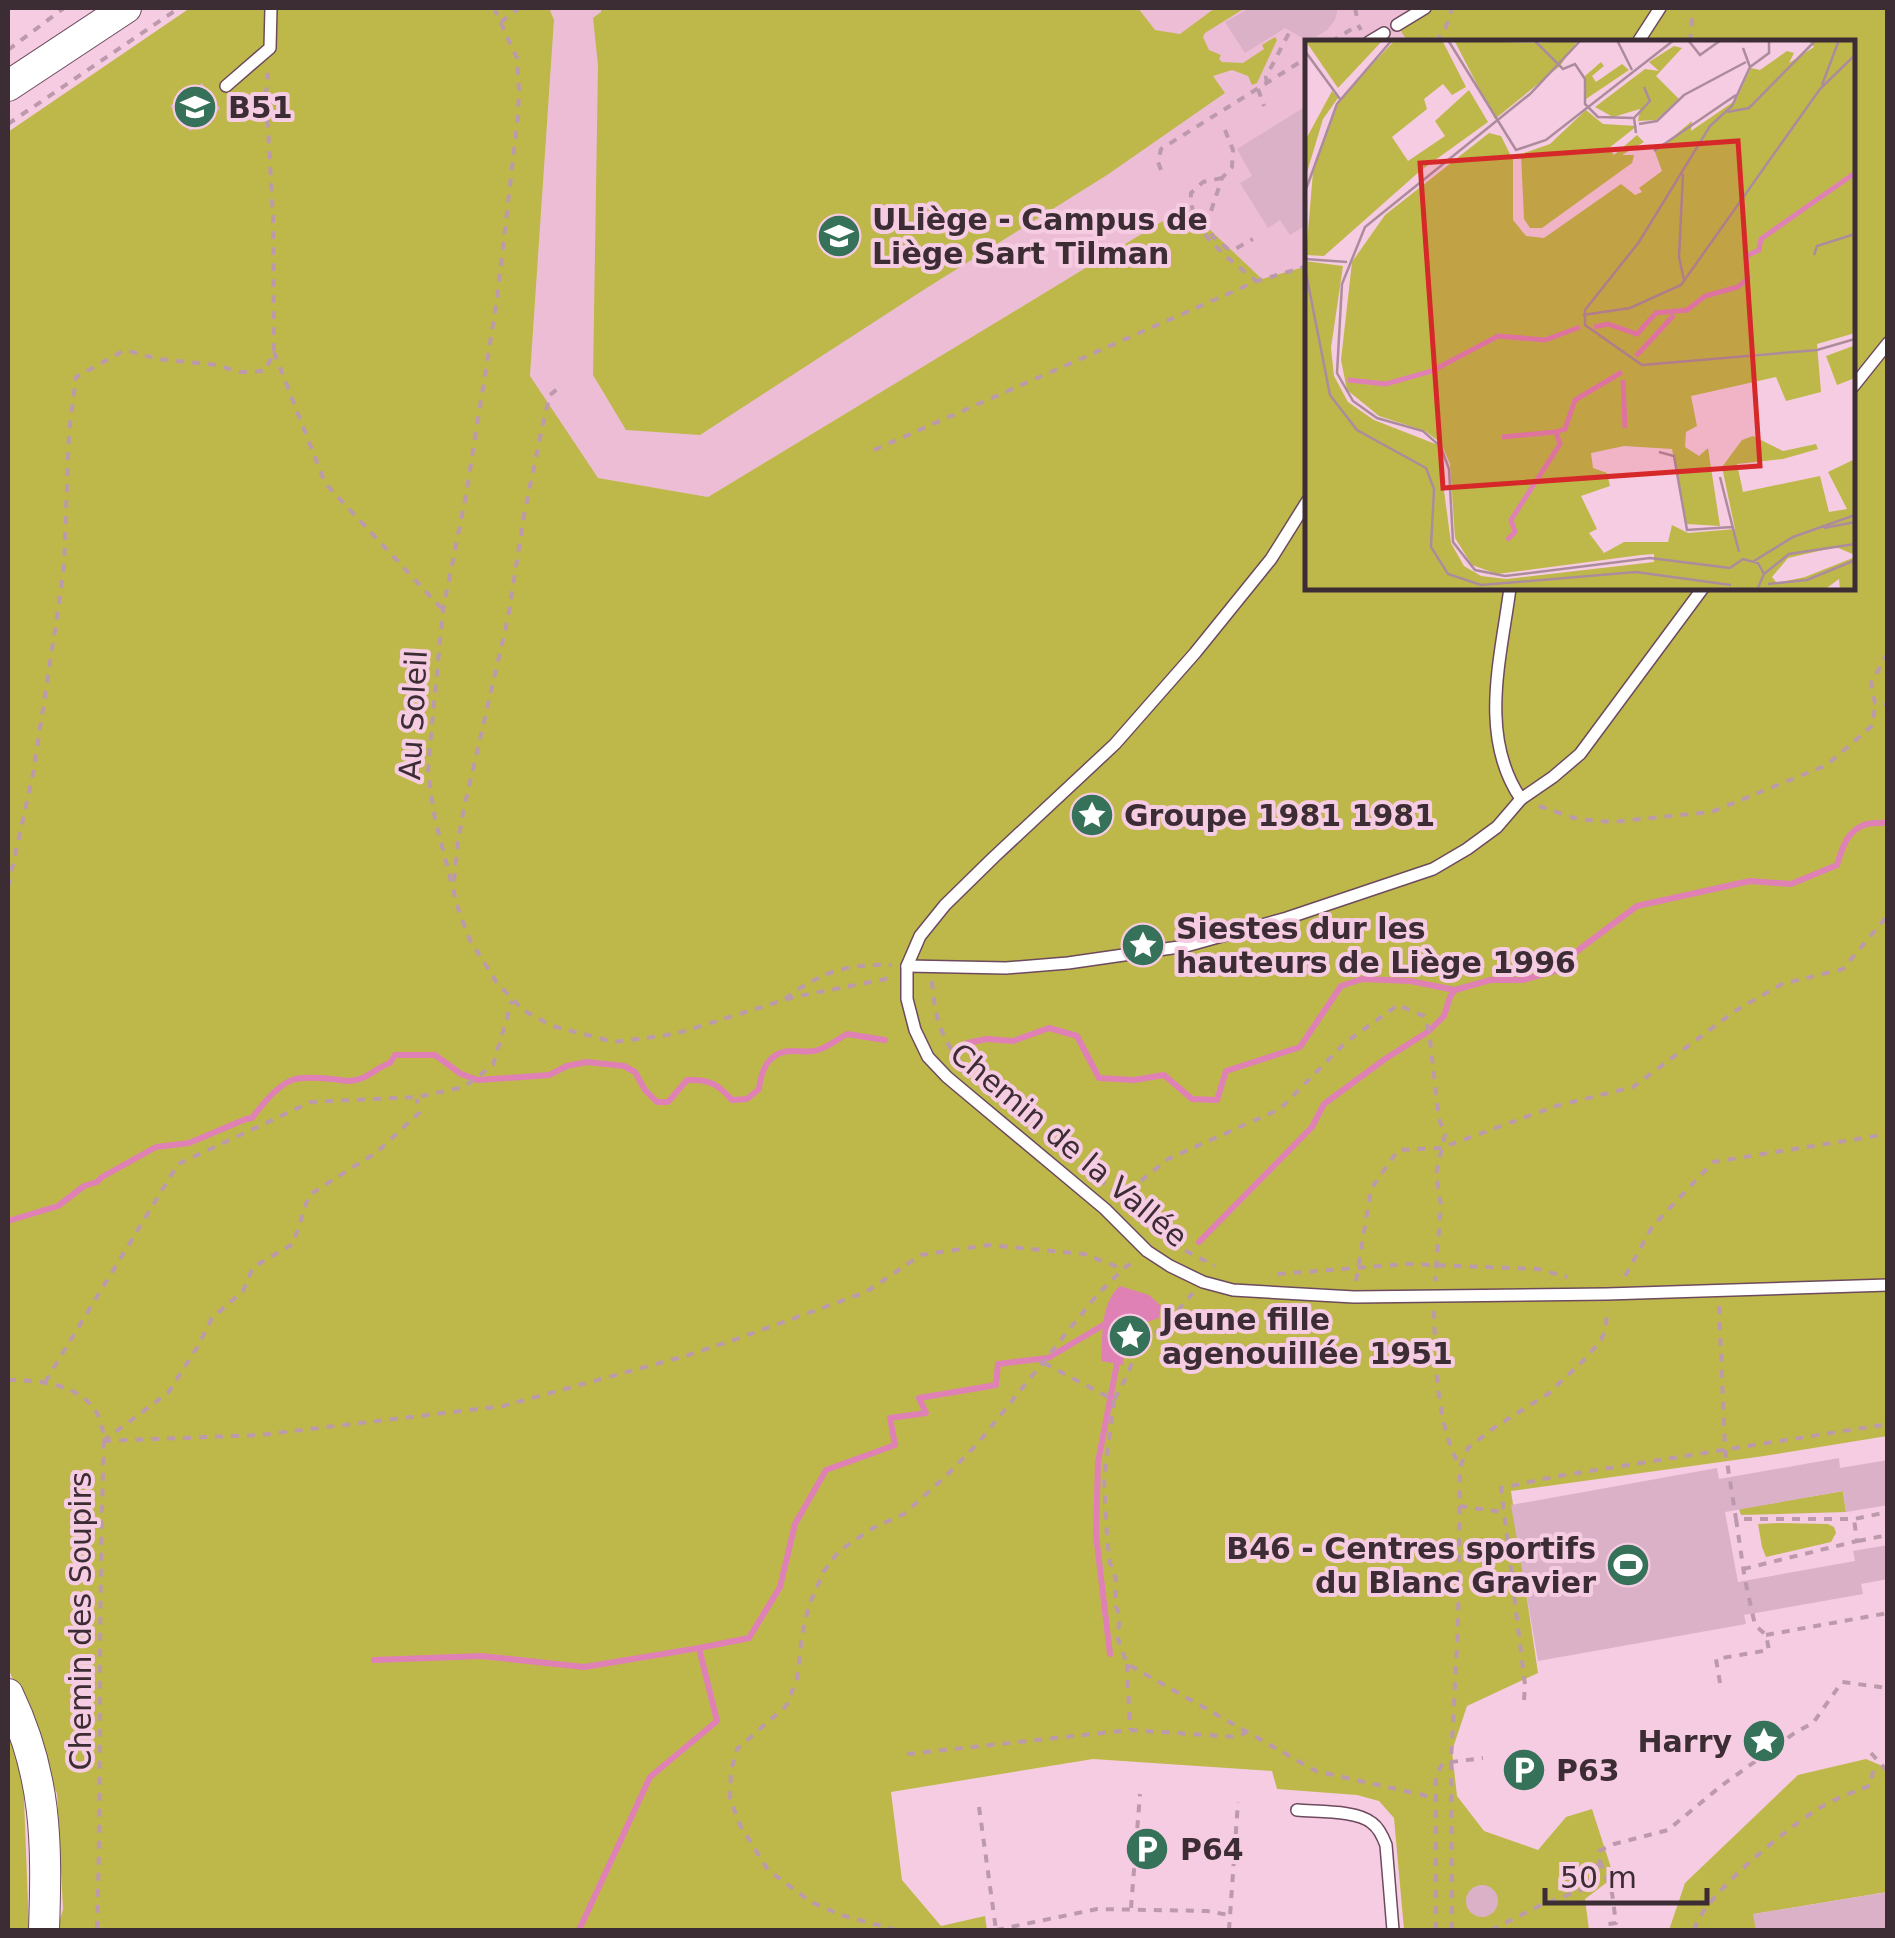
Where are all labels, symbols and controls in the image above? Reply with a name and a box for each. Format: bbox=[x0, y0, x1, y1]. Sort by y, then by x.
inset map bbox=[1305, 40, 1855, 590]
school or university icon: B51 bbox=[172, 84, 218, 130]
place label: B51 bbox=[228, 90, 293, 125]
place label: ULiège - Campus de Liège Sart Tilman bbox=[872, 202, 1208, 271]
school or university icon: ULiège - Campus de Liège Sart Tilman bbox=[816, 213, 862, 259]
street label: Au Soleil bbox=[392, 649, 434, 781]
place icon: Groupe 1981 1981 bbox=[1069, 792, 1115, 838]
place label: Groupe 1981 1981 bbox=[1124, 798, 1435, 833]
place label: Siestes dur les hauteurs de Liège 1996 bbox=[1176, 911, 1576, 980]
place icon: Siestes dur les hauteurs de Liège 1996 bbox=[1120, 922, 1166, 968]
street label: Chemin de la Vallée bbox=[944, 1036, 1194, 1254]
place label: Jeune fille agenouillée 1951 bbox=[1160, 1302, 1453, 1371]
place icon: Jeune fille agenouillée 1951 bbox=[1107, 1313, 1153, 1359]
street label: Chemin des Soupirs bbox=[63, 1472, 98, 1770]
place label: B46 - Centres sportifs du Blanc Gravier bbox=[1226, 1531, 1596, 1600]
sports icon: B46 - Centres sportifs du Blanc Gravier bbox=[1605, 1542, 1651, 1588]
place icon: Harry bbox=[1741, 1718, 1787, 1764]
place label: Harry bbox=[1638, 1724, 1732, 1759]
parking icon: P63 bbox=[1501, 1747, 1547, 1793]
place label: P63 bbox=[1556, 1753, 1620, 1788]
parking icon: P64 bbox=[1124, 1826, 1170, 1872]
place label: P64 bbox=[1180, 1832, 1244, 1867]
scale bar bbox=[1545, 1843, 1708, 1905]
text: 50 m bbox=[1560, 1860, 1637, 1895]

